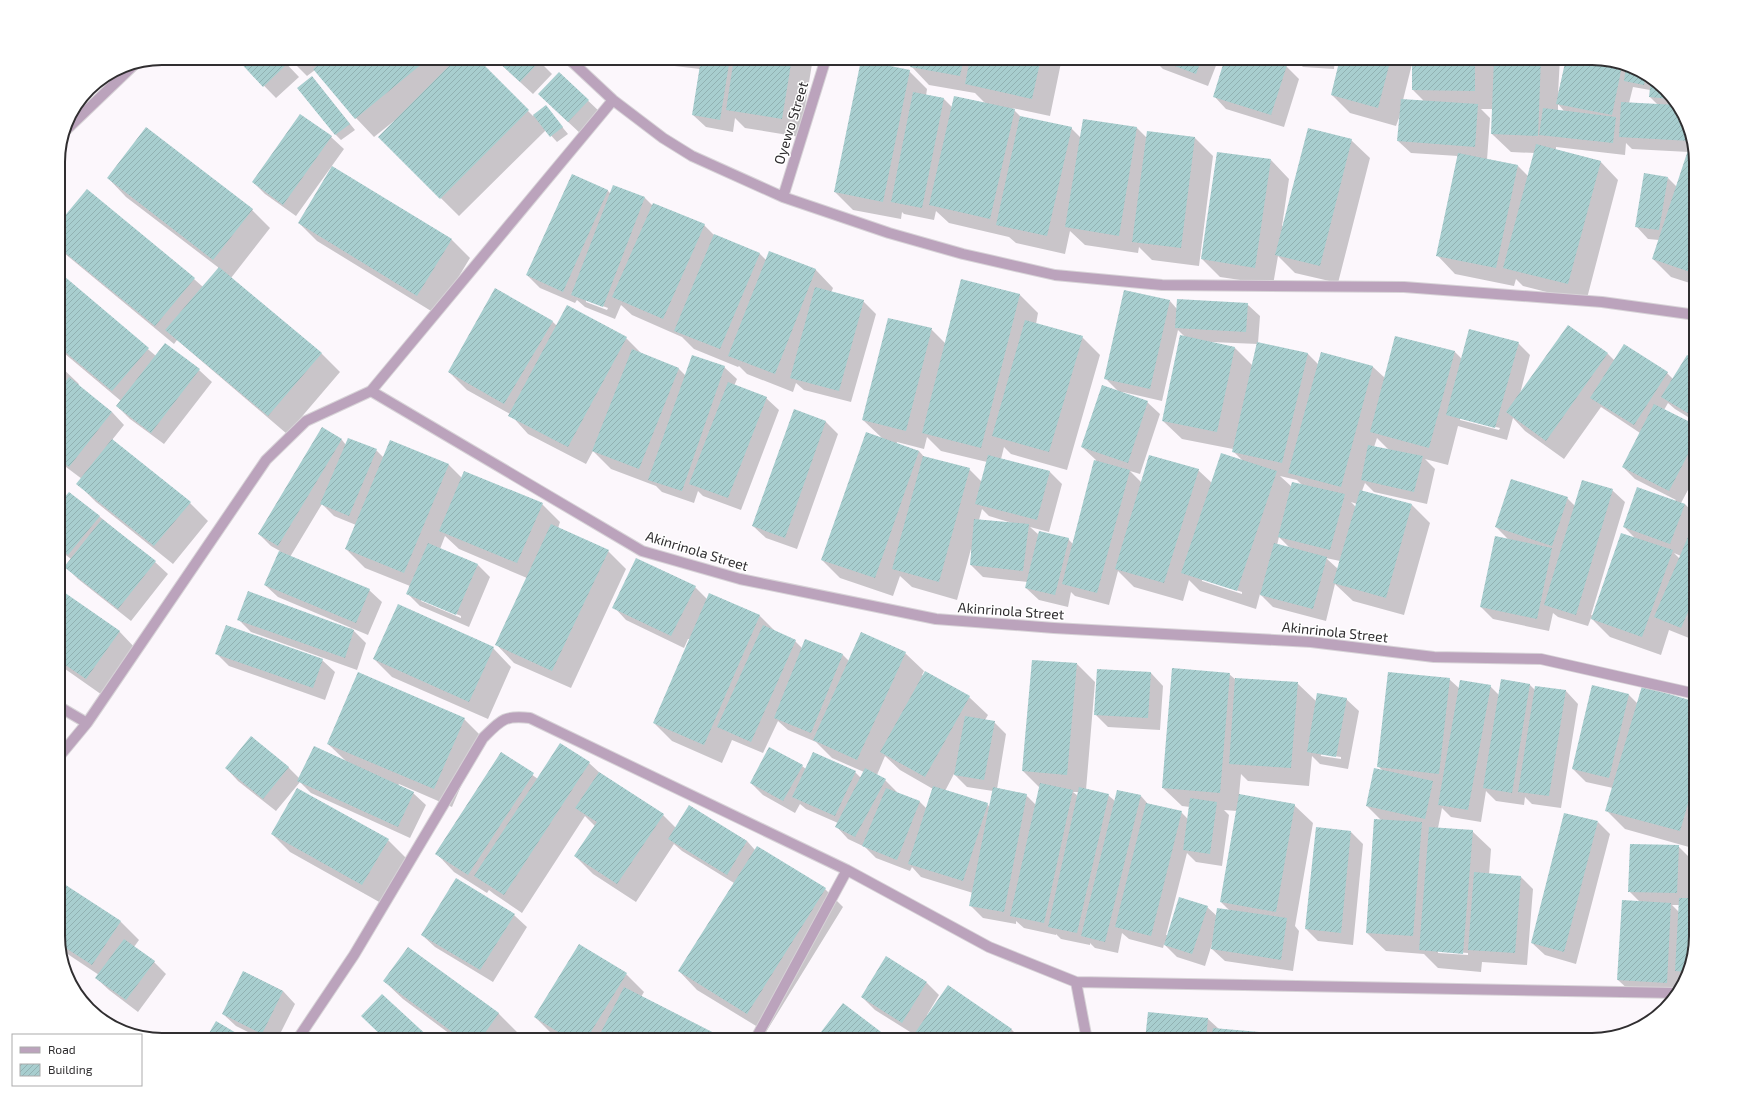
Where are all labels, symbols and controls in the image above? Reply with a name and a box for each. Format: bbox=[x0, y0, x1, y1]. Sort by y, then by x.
street label: Oyewo Street bbox=[770, 79, 811, 166]
street label: Akinrinola Street bbox=[644, 527, 751, 574]
street label: Akinrinola Street bbox=[957, 598, 1065, 623]
street label: Akinrinola Street bbox=[1281, 617, 1389, 646]
legend bbox=[12, 1034, 142, 1086]
text: Road bbox=[48, 1042, 76, 1056]
text: Building bbox=[48, 1062, 93, 1076]

